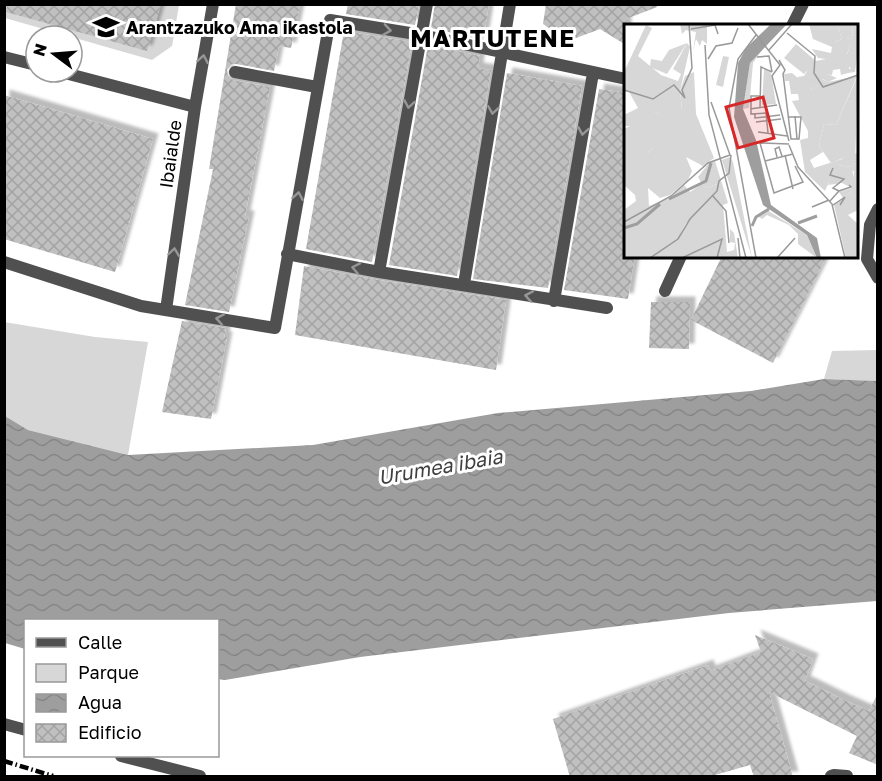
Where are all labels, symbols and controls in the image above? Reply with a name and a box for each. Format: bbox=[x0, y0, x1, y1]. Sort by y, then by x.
school or university icon: Arantzazuko Ama ikastola bbox=[91, 12, 121, 42]
place label: Arantzazuko Ama ikastola bbox=[126, 16, 353, 38]
one-way arrow bbox=[383, 23, 392, 35]
district label: MARTUTENE bbox=[410, 23, 576, 52]
north arrow bbox=[24, 24, 84, 84]
inset map bbox=[624, 24, 858, 258]
text: N bbox=[28, 41, 51, 58]
one-way arrow bbox=[197, 54, 209, 64]
one-way arrow bbox=[404, 99, 416, 108]
one-way arrow bbox=[487, 106, 499, 115]
street label: Ibaialde bbox=[154, 118, 186, 190]
one-way arrow bbox=[577, 126, 590, 136]
one-way arrow bbox=[291, 192, 303, 201]
one-way arrow bbox=[168, 247, 180, 256]
one-way arrow bbox=[351, 262, 361, 275]
one-way arrow bbox=[524, 290, 534, 303]
one-way arrow bbox=[216, 313, 226, 326]
water label: Urumea ibaia bbox=[376, 443, 505, 489]
legend bbox=[24, 619, 219, 757]
text: Calle bbox=[78, 631, 122, 653]
text: Parque bbox=[78, 661, 139, 683]
text: Agua bbox=[78, 691, 122, 713]
text: Edificio bbox=[78, 721, 142, 743]

